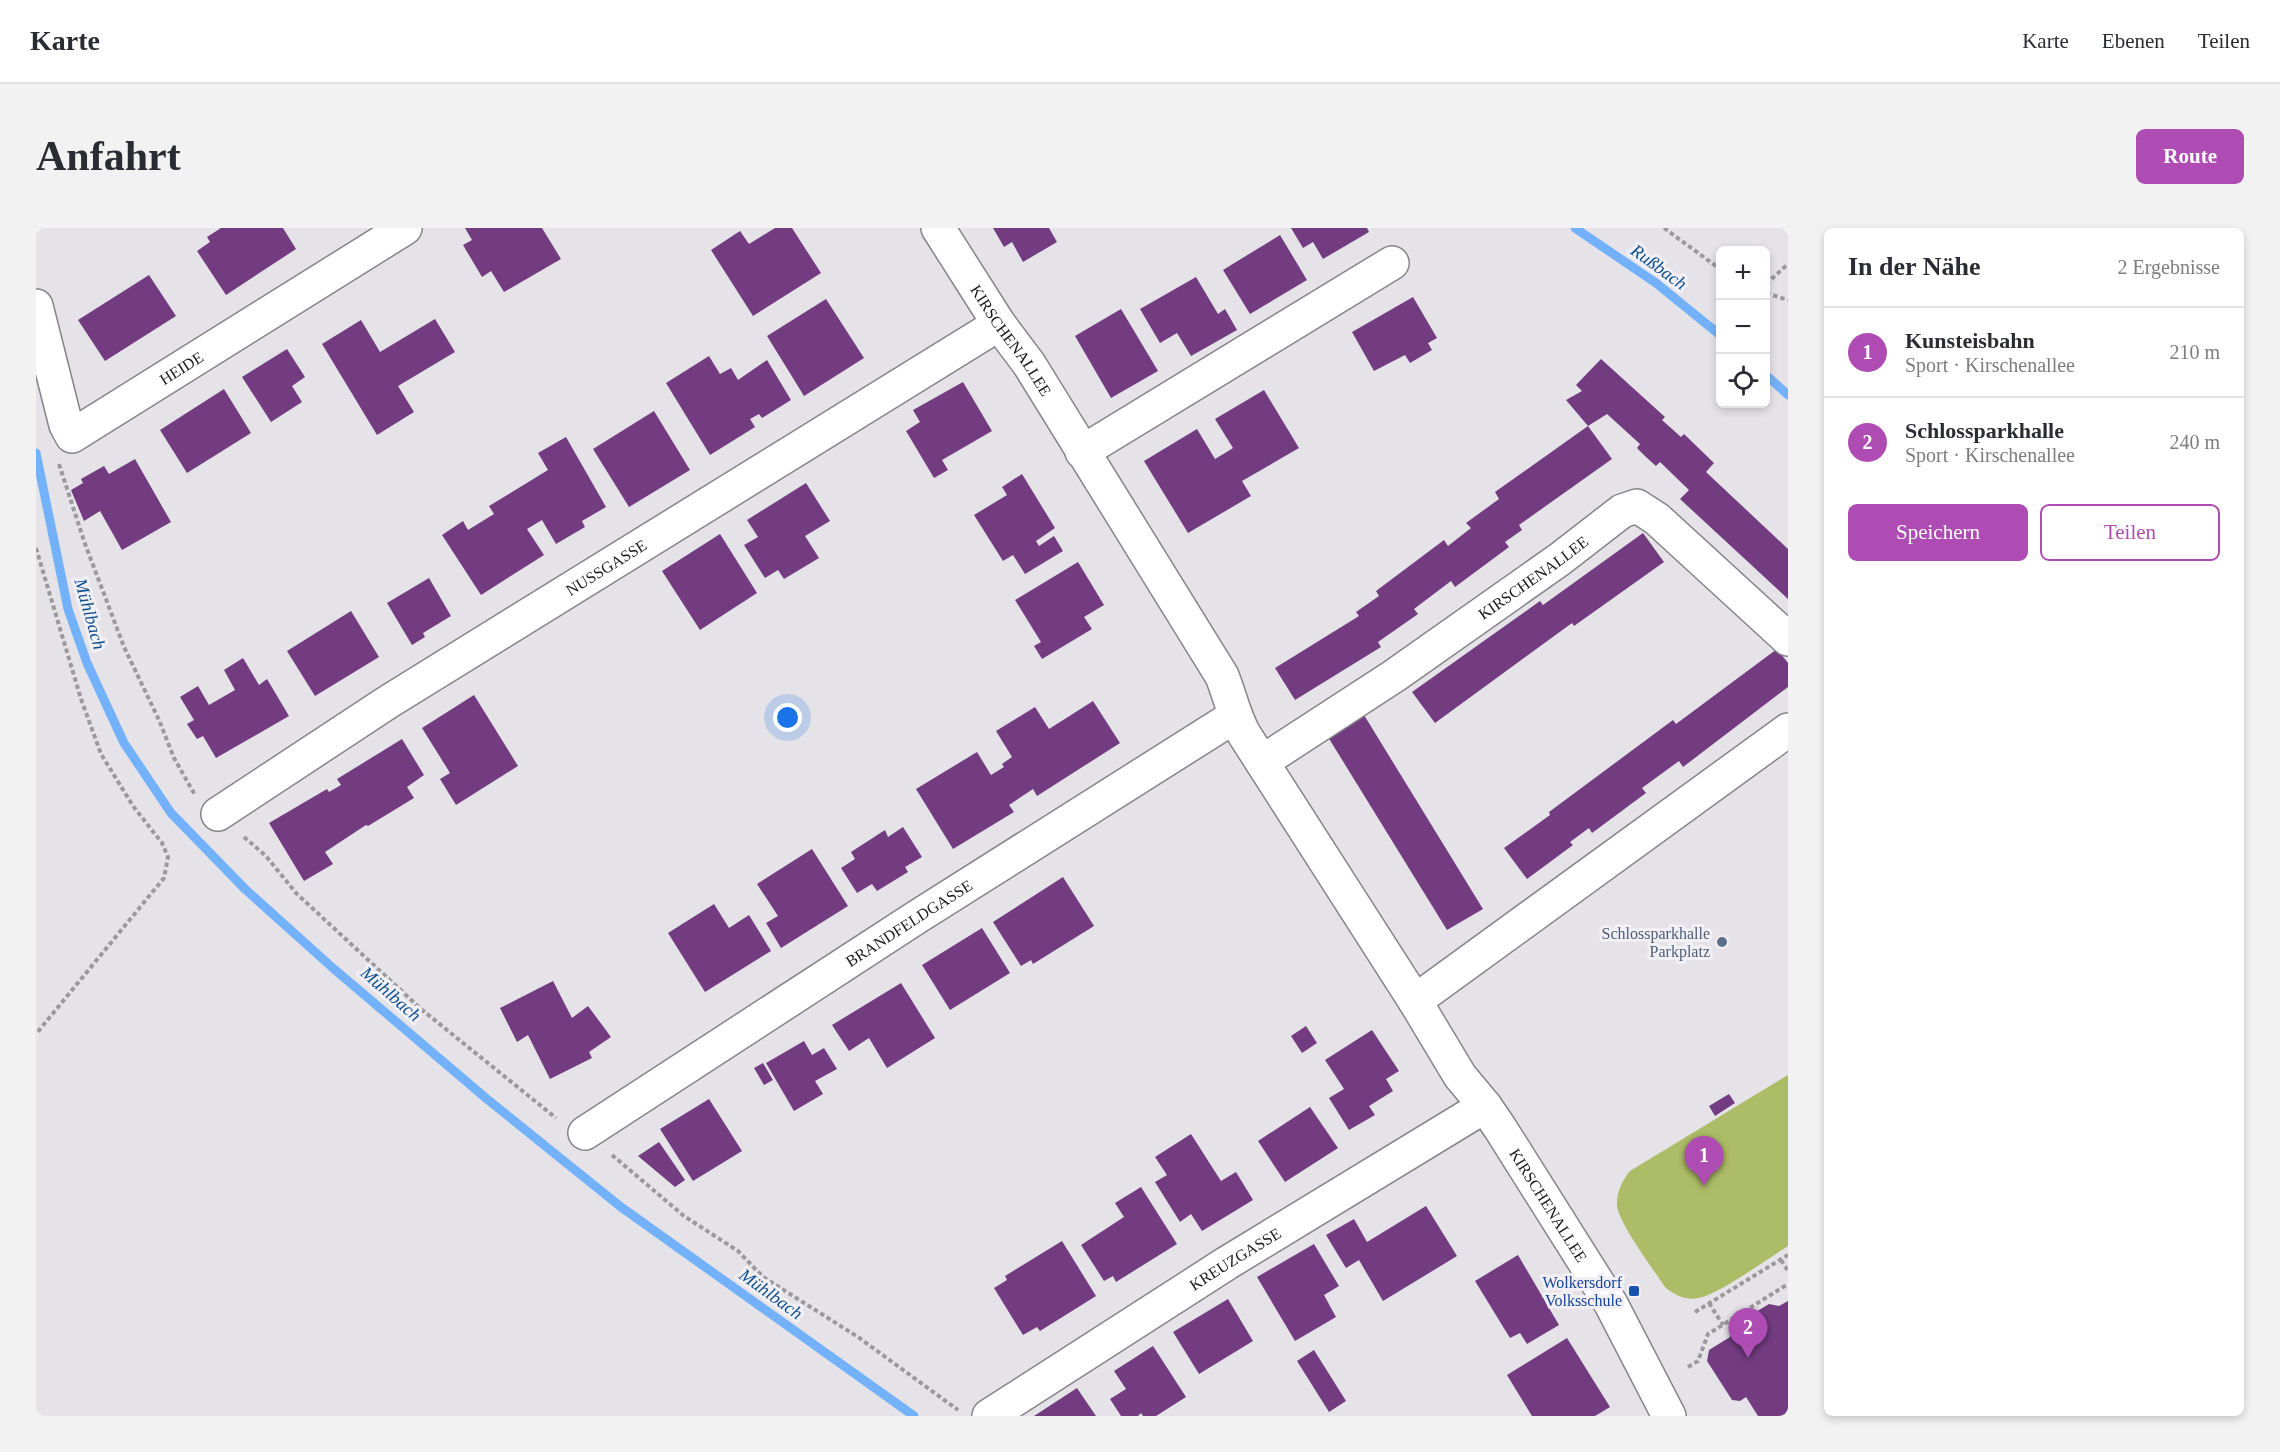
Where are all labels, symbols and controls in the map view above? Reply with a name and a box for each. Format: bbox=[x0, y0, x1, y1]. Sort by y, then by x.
text: Karte bbox=[30, 25, 100, 56]
text: Karte bbox=[2022, 29, 2069, 53]
text: Ebenen bbox=[2102, 29, 2165, 53]
text: Teilen bbox=[2198, 29, 2250, 53]
button: Route bbox=[2136, 129, 2244, 184]
text: Anfahrt bbox=[36, 133, 181, 179]
water label: Rußbach bbox=[1626, 240, 1691, 294]
map controls bbox=[1716, 246, 1770, 408]
button: + bbox=[1716, 246, 1770, 300]
text: In der Nähe bbox=[1848, 252, 1980, 281]
text: 2 Ergebnisse bbox=[2118, 256, 2220, 278]
street label: KIRSCHENALLEE bbox=[968, 281, 1055, 399]
button: − bbox=[1716, 300, 1770, 354]
text: Kunsteisbahn bbox=[1905, 328, 2035, 353]
text: 1 bbox=[1863, 341, 1873, 363]
text: 210 m bbox=[2169, 341, 2220, 363]
street label: HEIDE bbox=[156, 348, 206, 388]
button: locate bbox=[1716, 354, 1770, 408]
text: Sport · Kirschenallee bbox=[1905, 354, 2075, 376]
text: Schlossparkhalle bbox=[1905, 418, 2064, 443]
text: 2 bbox=[1863, 431, 1873, 453]
text: 240 m bbox=[2169, 431, 2220, 453]
text: Sport · Kirschenallee bbox=[1905, 444, 2075, 466]
button: Speichern bbox=[1848, 504, 2028, 561]
button: Teilen bbox=[2040, 504, 2220, 561]
street label: KIRSCHENALLEE bbox=[1475, 532, 1591, 622]
street label: NUSSGASSE bbox=[563, 536, 650, 598]
water label: Mühlbach bbox=[70, 575, 110, 652]
your location bbox=[773, 703, 802, 732]
street label: BRANDFELDGASSE bbox=[842, 876, 975, 970]
place label: Schlossparkhalle Parkplatz bbox=[1602, 925, 1710, 961]
marker: Schlossparkhalle Parkplatz bbox=[1715, 935, 1729, 949]
water label: Mühlbach bbox=[356, 962, 425, 1025]
pin: 1 bbox=[1684, 1136, 1724, 1186]
street label: KIRSCHENALLEE bbox=[1507, 1145, 1591, 1265]
street label: KREUZGASSE bbox=[1186, 1224, 1284, 1293]
water label: Mühlbach bbox=[735, 1264, 806, 1324]
place label: Wolkersdorf Volksschule bbox=[1542, 1274, 1623, 1309]
marker: Wolkersdorf Volksschule bbox=[1627, 1284, 1641, 1298]
pin: 2 bbox=[1728, 1308, 1768, 1358]

